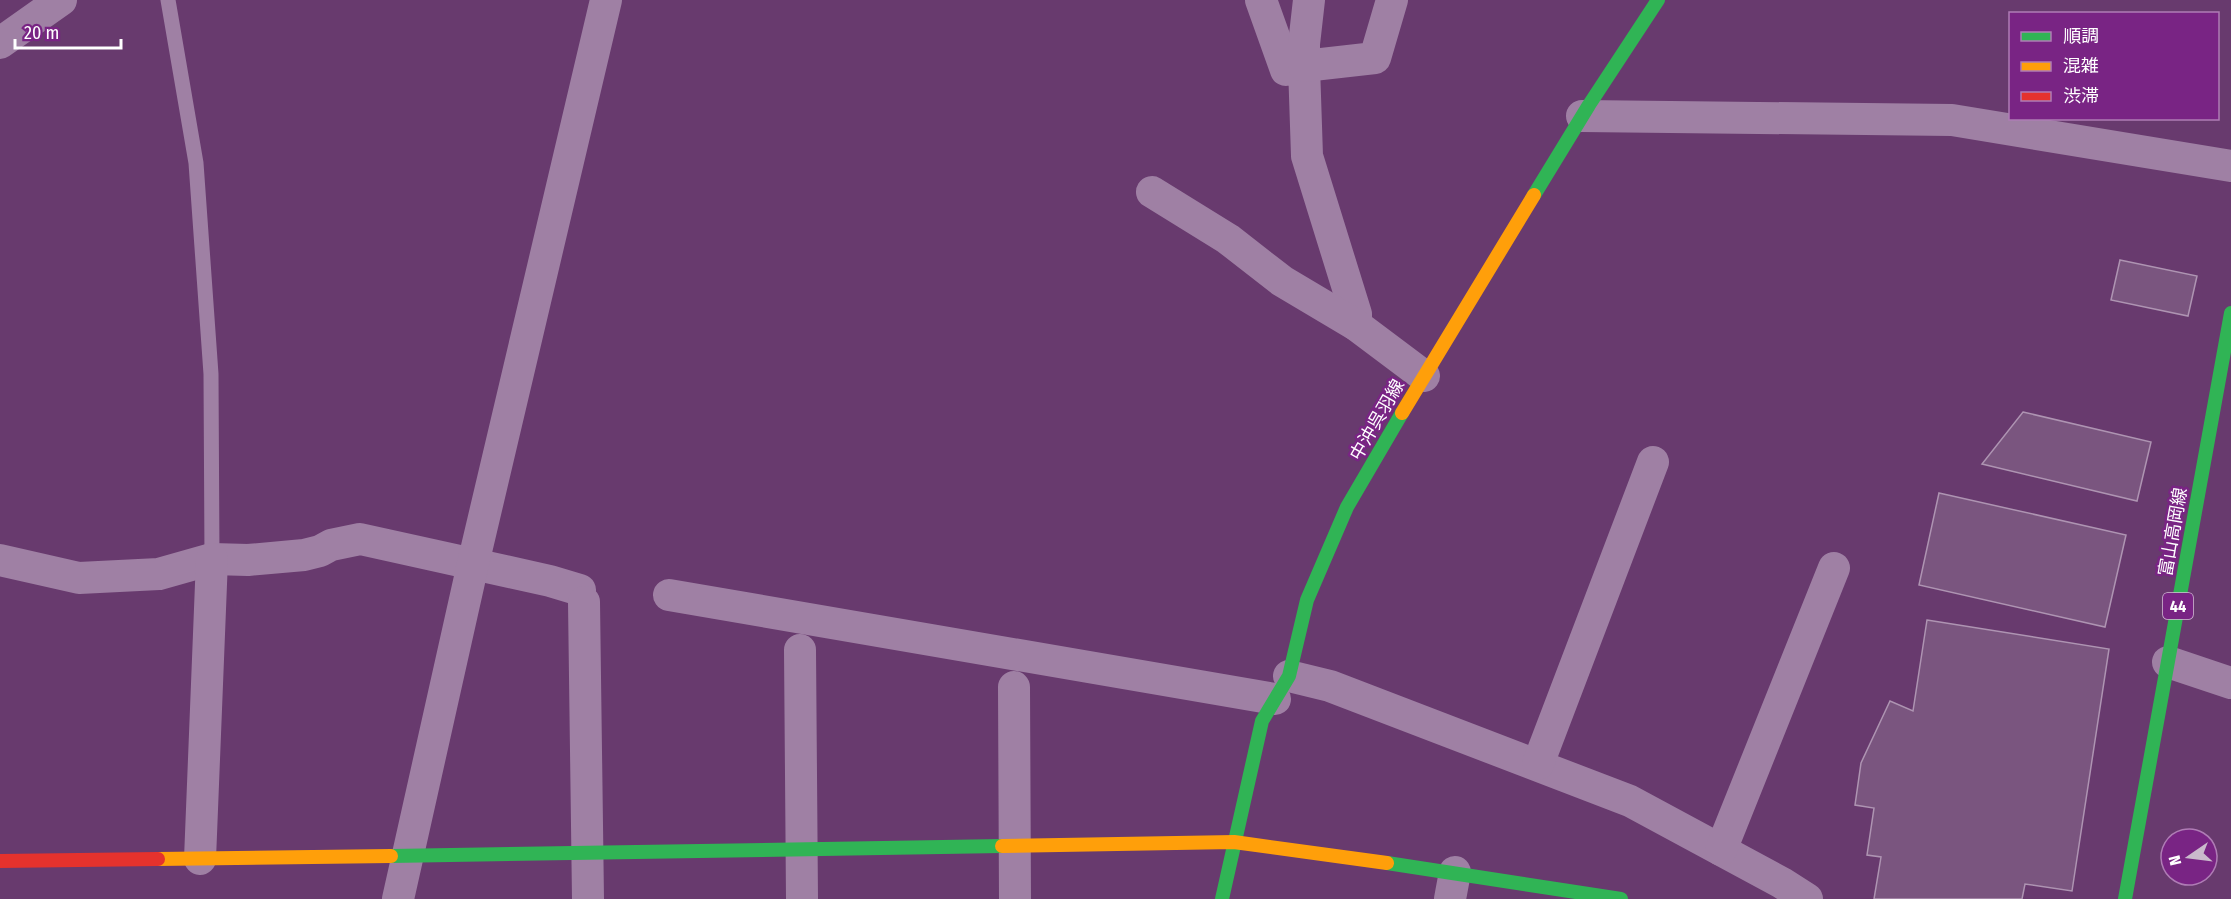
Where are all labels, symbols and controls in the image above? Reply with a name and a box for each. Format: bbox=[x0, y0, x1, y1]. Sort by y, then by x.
scale bar bbox=[15, 12, 122, 50]
legend bbox=[2009, 12, 2219, 120]
text: 20 m bbox=[24, 22, 59, 44]
text: 順調 bbox=[2063, 25, 2099, 47]
text: 混雑 bbox=[2063, 55, 2099, 77]
text: 渋滞 bbox=[2063, 85, 2099, 107]
street label: 中沖呉羽線 bbox=[1345, 376, 1409, 464]
street label: 富山高岡線 bbox=[2154, 486, 2192, 578]
road number: 44 bbox=[2163, 593, 2193, 619]
north arrow bbox=[2159, 827, 2219, 887]
text: N bbox=[2165, 854, 2185, 867]

